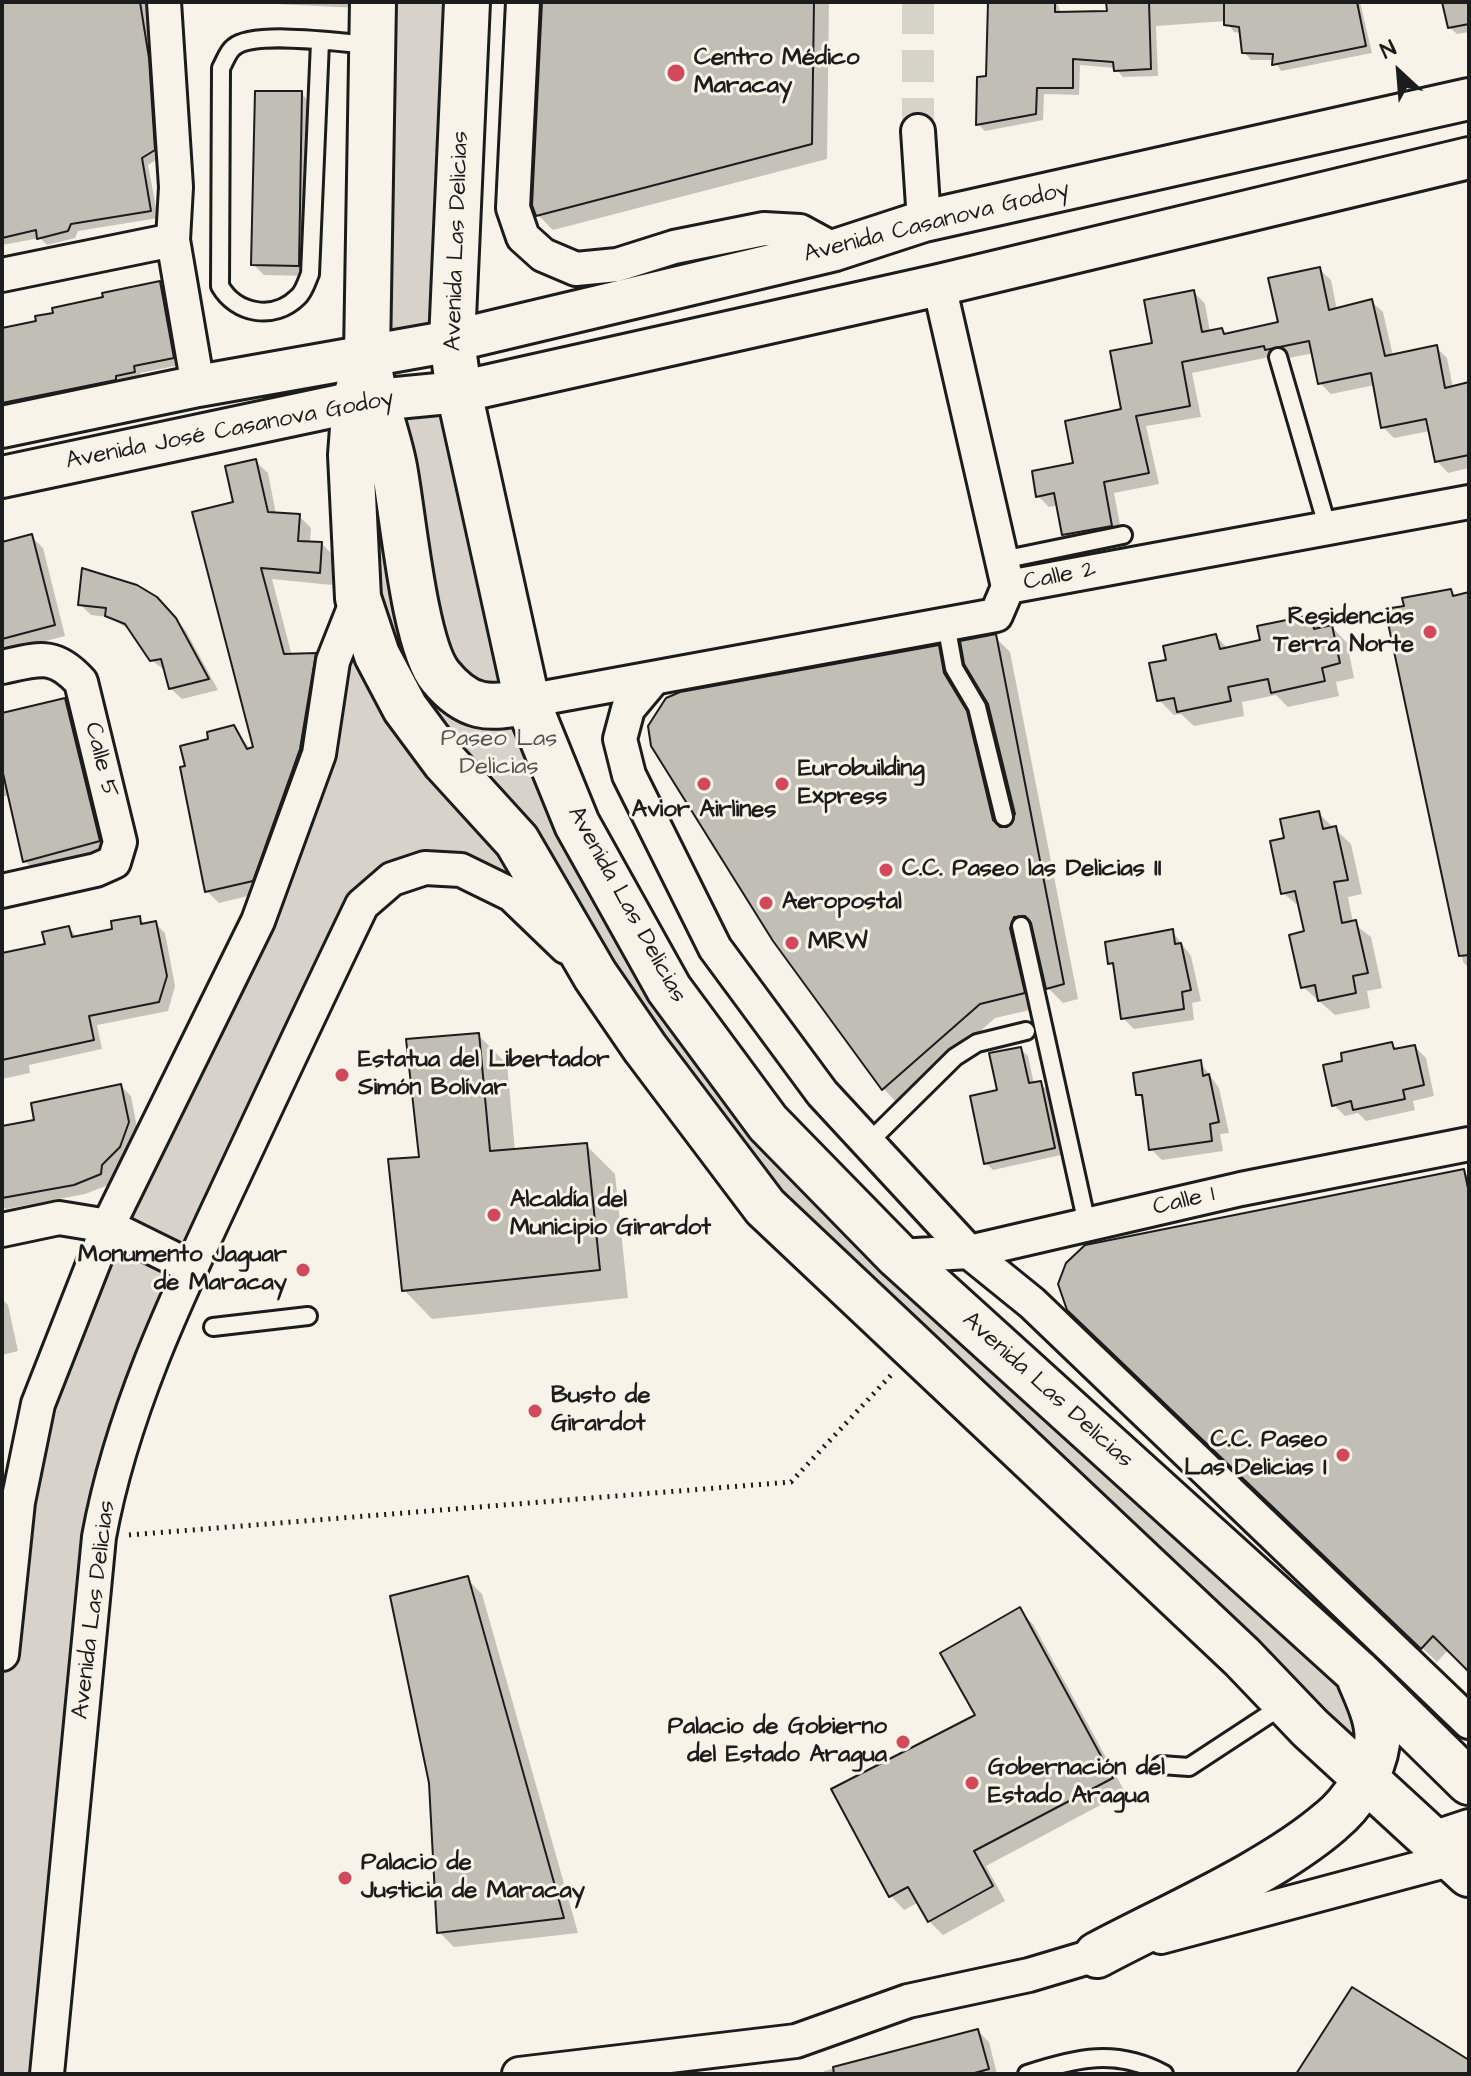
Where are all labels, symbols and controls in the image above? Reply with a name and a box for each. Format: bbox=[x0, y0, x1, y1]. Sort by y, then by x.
north arrow bbox=[1359, 32, 1439, 112]
text: N bbox=[1375, 33, 1401, 67]
place label: Centro Médico Maracay bbox=[694, 45, 859, 101]
marker: Centro Médico Maracay bbox=[665, 62, 687, 84]
street label: Avenida Las Delicias bbox=[440, 131, 476, 351]
street label: Avenida Casanova Godoy bbox=[801, 176, 1073, 270]
street label: Avenida José Casanova Godoy bbox=[63, 385, 397, 477]
street label: Calle 2 bbox=[1021, 556, 1099, 598]
place label: Residencias Terra Norte bbox=[1273, 604, 1414, 660]
marker: Residencias Terra Norte bbox=[1421, 623, 1439, 641]
street label: Calle 5 bbox=[77, 719, 123, 801]
park label: Paseo Las Delicias bbox=[441, 726, 557, 782]
place label: Eurobuilding Express bbox=[798, 756, 925, 812]
marker: Avior Airlines bbox=[695, 775, 713, 793]
marker: Eurobuilding Express bbox=[773, 775, 791, 793]
place label: Avior Airlines bbox=[632, 797, 776, 825]
street label: Avenida Las Delicias bbox=[560, 802, 692, 1008]
place label: C.C. Paseo las Delicias II bbox=[902, 856, 1162, 884]
marker: C.C. Paseo las Delicias II bbox=[877, 861, 895, 879]
place label: Aeropostal bbox=[782, 889, 902, 917]
marker: Aeropostal bbox=[757, 894, 775, 912]
place label: MRW bbox=[808, 929, 868, 957]
marker: MRW bbox=[783, 934, 801, 952]
place label: Estatua del Libertador Simón Bolívar bbox=[358, 1047, 609, 1103]
marker: Estatua del Libertador Simón Bolívar bbox=[333, 1066, 351, 1084]
street label: Calle 1 bbox=[1150, 1181, 1218, 1223]
place label: Alcaldía del Municipio Girardot bbox=[510, 1187, 711, 1243]
marker: Alcaldía del Municipio Girardot bbox=[485, 1206, 503, 1224]
place label: Monumento Jaguar de Maracay bbox=[78, 1242, 287, 1298]
marker: Monumento Jaguar de Maracay bbox=[294, 1261, 312, 1279]
street label: Avenida Las Delicias bbox=[956, 1307, 1138, 1475]
place label: Busto de Girardot bbox=[551, 1383, 650, 1439]
marker: Busto de Girardot bbox=[526, 1402, 544, 1420]
place label: C.C. Paseo Las Delicias I bbox=[1184, 1427, 1327, 1483]
marker: C.C. Paseo Las Delicias I bbox=[1334, 1446, 1352, 1464]
street label: Avenida Las Delicias bbox=[67, 1499, 123, 1721]
place label: Palacio de Gobierno del Estado Aragua bbox=[668, 1714, 887, 1770]
marker: Palacio de Gobierno del Estado Aragua bbox=[894, 1733, 912, 1751]
place label: Gobernación del Estado Aragua bbox=[988, 1755, 1165, 1811]
marker: Gobernación del Estado Aragua bbox=[963, 1774, 981, 1792]
place label: Palacio de Justicia de Maracay bbox=[361, 1850, 585, 1906]
marker: Palacio de Justicia de Maracay bbox=[336, 1869, 354, 1887]

